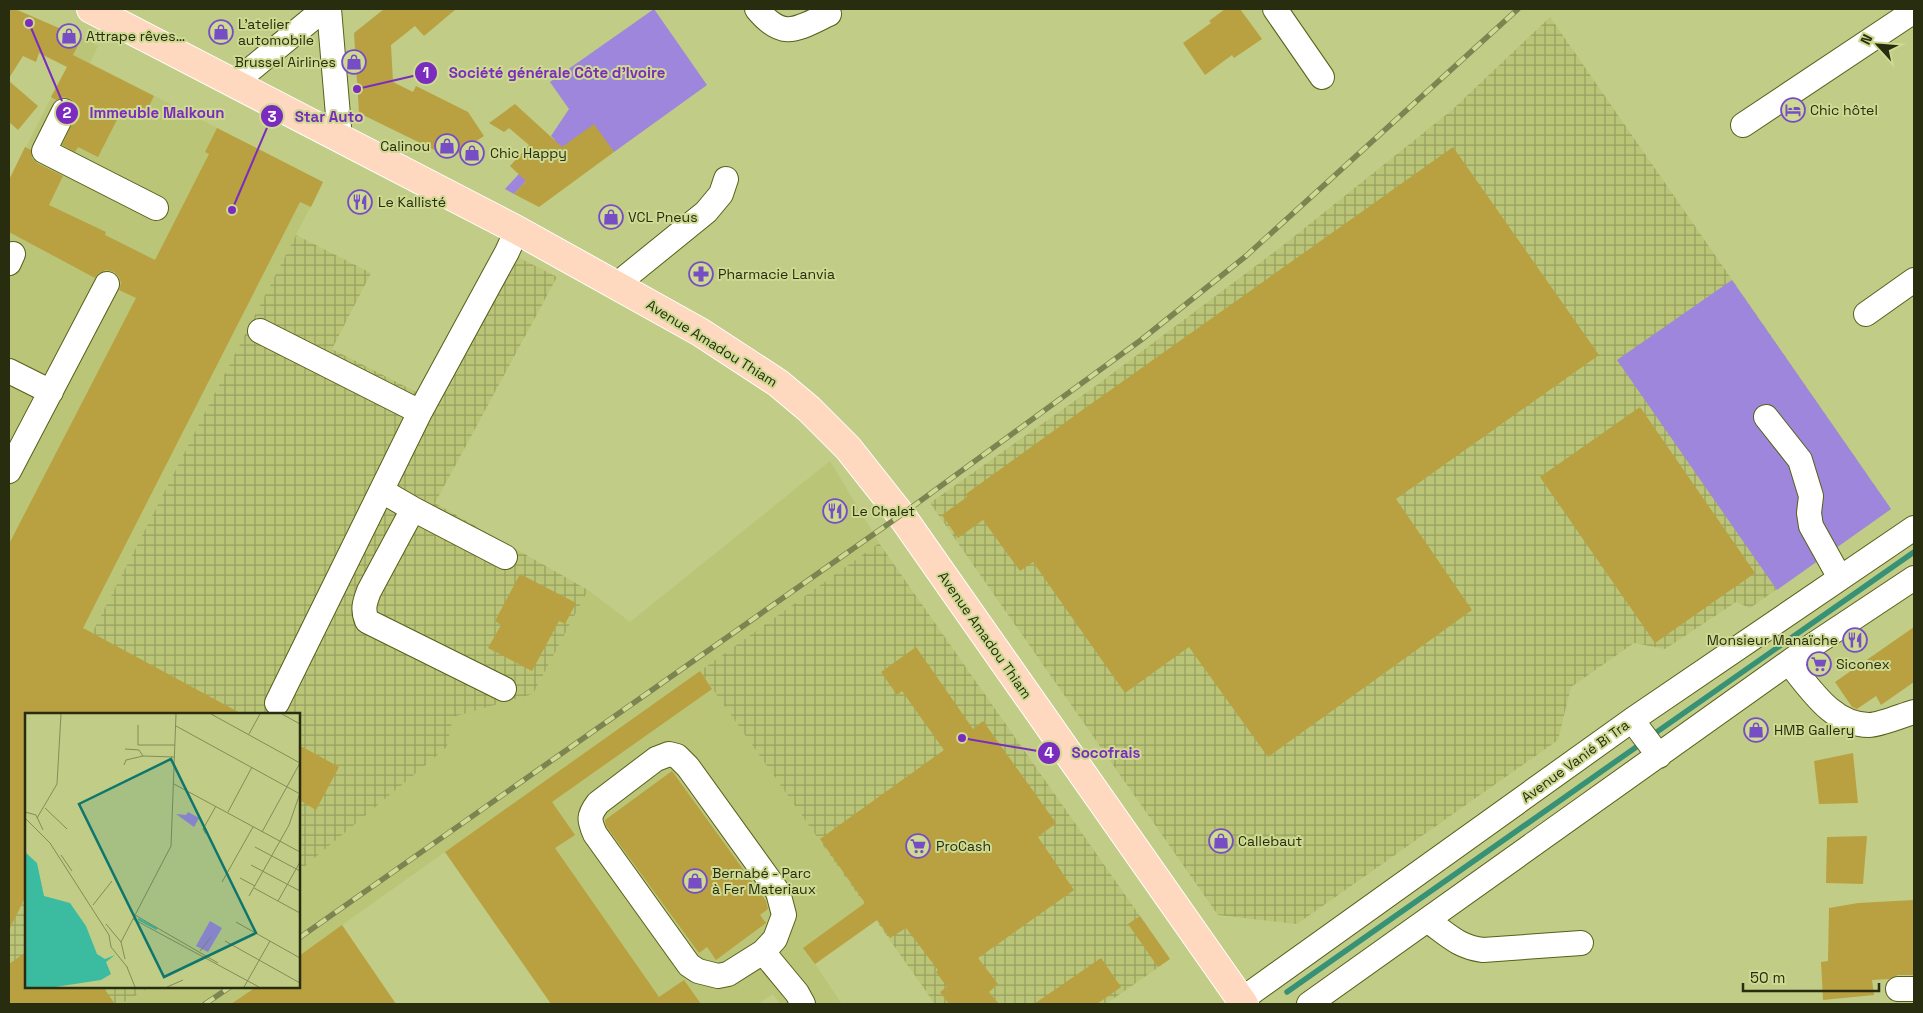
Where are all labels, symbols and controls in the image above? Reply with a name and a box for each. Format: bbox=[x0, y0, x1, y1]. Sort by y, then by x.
place label: L'atelier automobile bbox=[238, 15, 314, 49]
shop icon: L'atelier automobile bbox=[208, 19, 234, 45]
north arrow bbox=[1853, 20, 1903, 70]
shop icon: Attrape rêves… bbox=[56, 23, 82, 49]
place label: Attrape rêves… bbox=[86, 27, 185, 45]
text: N bbox=[1856, 31, 1876, 47]
shop icon: Brussel Airlines bbox=[341, 49, 367, 75]
place label: Brussel Airlines bbox=[234, 53, 336, 71]
callout: Société générale Côte d'Ivoire bbox=[414, 58, 675, 88]
text: 1 bbox=[423, 63, 429, 82]
text: Société générale Côte d'Ivoire bbox=[449, 63, 666, 82]
hotel icon: Chic hôtel bbox=[1780, 97, 1806, 123]
callout: Immeuble Malkoun bbox=[55, 98, 235, 128]
callout: Star Auto bbox=[259, 101, 373, 131]
place label: Chic hôtel bbox=[1810, 101, 1878, 119]
text: 2 bbox=[63, 103, 72, 122]
text: Immeuble Malkoun bbox=[89, 103, 225, 122]
text: 3 bbox=[267, 107, 277, 126]
text: Star Auto bbox=[295, 107, 363, 126]
shop icon: Calinou bbox=[434, 133, 460, 159]
place label: Calinou bbox=[380, 137, 430, 155]
shop icon: Chic Happy bbox=[459, 140, 485, 166]
place label: Chic Happy bbox=[490, 144, 567, 162]
restaurant icon: Le Kallisté bbox=[347, 189, 373, 215]
place label: Le Kallisté bbox=[378, 193, 446, 211]
shop icon: VCL Pneus bbox=[598, 204, 624, 230]
place label: VCL Pneus bbox=[628, 208, 698, 226]
pharmacy icon: Pharmacie Lanvia bbox=[688, 261, 714, 287]
place label: Pharmacie Lanvia bbox=[718, 265, 835, 283]
street label: Avenue Amadou Thiam bbox=[643, 295, 781, 391]
restaurant icon: Le Chalet bbox=[822, 498, 848, 524]
place label: Le Chalet bbox=[852, 502, 915, 520]
street label: Avenue Amadou Thiam bbox=[934, 568, 1036, 702]
restaurant icon: Monsieur Manaïche bbox=[1842, 627, 1868, 653]
place label: Monsieur Manaïche bbox=[1707, 631, 1838, 649]
supermarket icon: Siconex bbox=[1806, 651, 1832, 677]
place label: Siconex bbox=[1836, 655, 1890, 673]
inset map bbox=[25, 713, 300, 988]
street label: Avenue Vanié Bi Tra bbox=[1517, 716, 1633, 806]
shop icon: HMB Gallery bbox=[1743, 717, 1769, 743]
place label: HMB Gallery bbox=[1774, 721, 1854, 739]
callout: Socofrais bbox=[1037, 738, 1151, 768]
text: 4 bbox=[1044, 743, 1054, 762]
text: Socofrais bbox=[1072, 743, 1141, 762]
shop icon: Callebaut bbox=[1208, 828, 1234, 854]
place label: Callebaut bbox=[1238, 832, 1302, 850]
supermarket icon: ProCash bbox=[905, 833, 931, 859]
place label: ProCash bbox=[936, 837, 991, 855]
place label: Bernabé - Parc à Fer Materiaux bbox=[712, 864, 816, 898]
shop icon: Bernabé - Parc à Fer Materiaux bbox=[682, 868, 708, 894]
scale bar bbox=[1743, 960, 1879, 992]
text: 50 m bbox=[1750, 968, 1785, 987]

